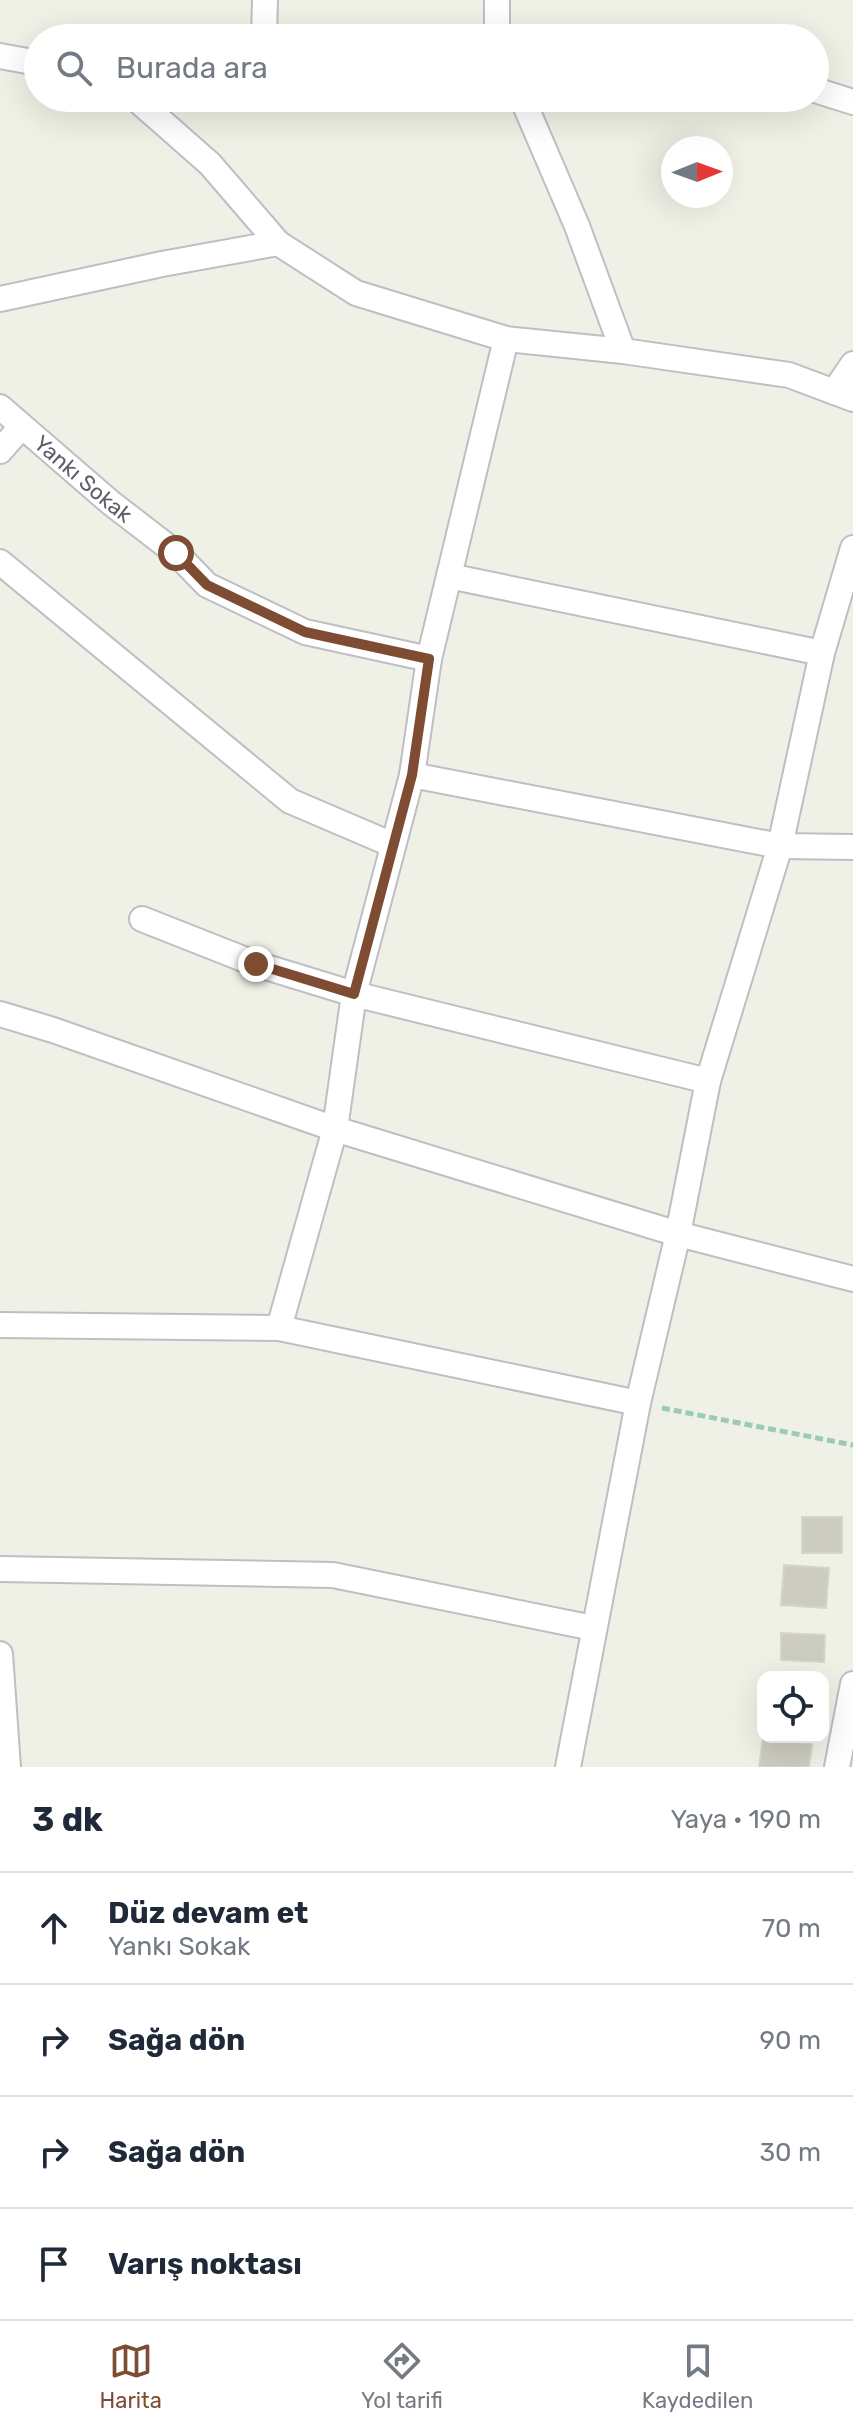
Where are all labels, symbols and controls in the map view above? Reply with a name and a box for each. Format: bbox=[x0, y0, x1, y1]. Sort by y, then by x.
search box bbox=[24, 24, 829, 112]
icon: search bbox=[52, 46, 96, 90]
text: Burada ara bbox=[116, 50, 268, 86]
north arrow bbox=[661, 136, 733, 208]
street label: Yankı Sokak bbox=[29, 429, 138, 528]
route start bbox=[158, 535, 194, 571]
route end bbox=[238, 946, 274, 982]
map controls bbox=[757, 1671, 829, 1743]
button: locate bbox=[757, 1671, 829, 1743]
text: 3 dk bbox=[32, 1799, 103, 1840]
text: Yaya · 190 m bbox=[671, 1804, 821, 1835]
text: Düz devam et bbox=[108, 1895, 308, 1931]
icon: ahead bbox=[32, 1906, 76, 1950]
text: 70 m bbox=[762, 1913, 821, 1944]
text: Yankı Sokak bbox=[108, 1931, 250, 1962]
icon: right bbox=[32, 2018, 76, 2062]
text: Sağa dön bbox=[108, 2022, 245, 2058]
text: 90 m bbox=[760, 2025, 821, 2056]
icon: right bbox=[32, 2130, 76, 2174]
text: Sağa dön bbox=[108, 2134, 245, 2170]
text: 30 m bbox=[759, 2137, 821, 2168]
icon: arrive bbox=[32, 2242, 76, 2286]
text: Varış noktası bbox=[108, 2246, 302, 2282]
tab: Harita bbox=[100, 2339, 162, 2414]
tab: Yol tarifi bbox=[361, 2339, 443, 2414]
tab: Kaydedilen bbox=[642, 2339, 753, 2414]

